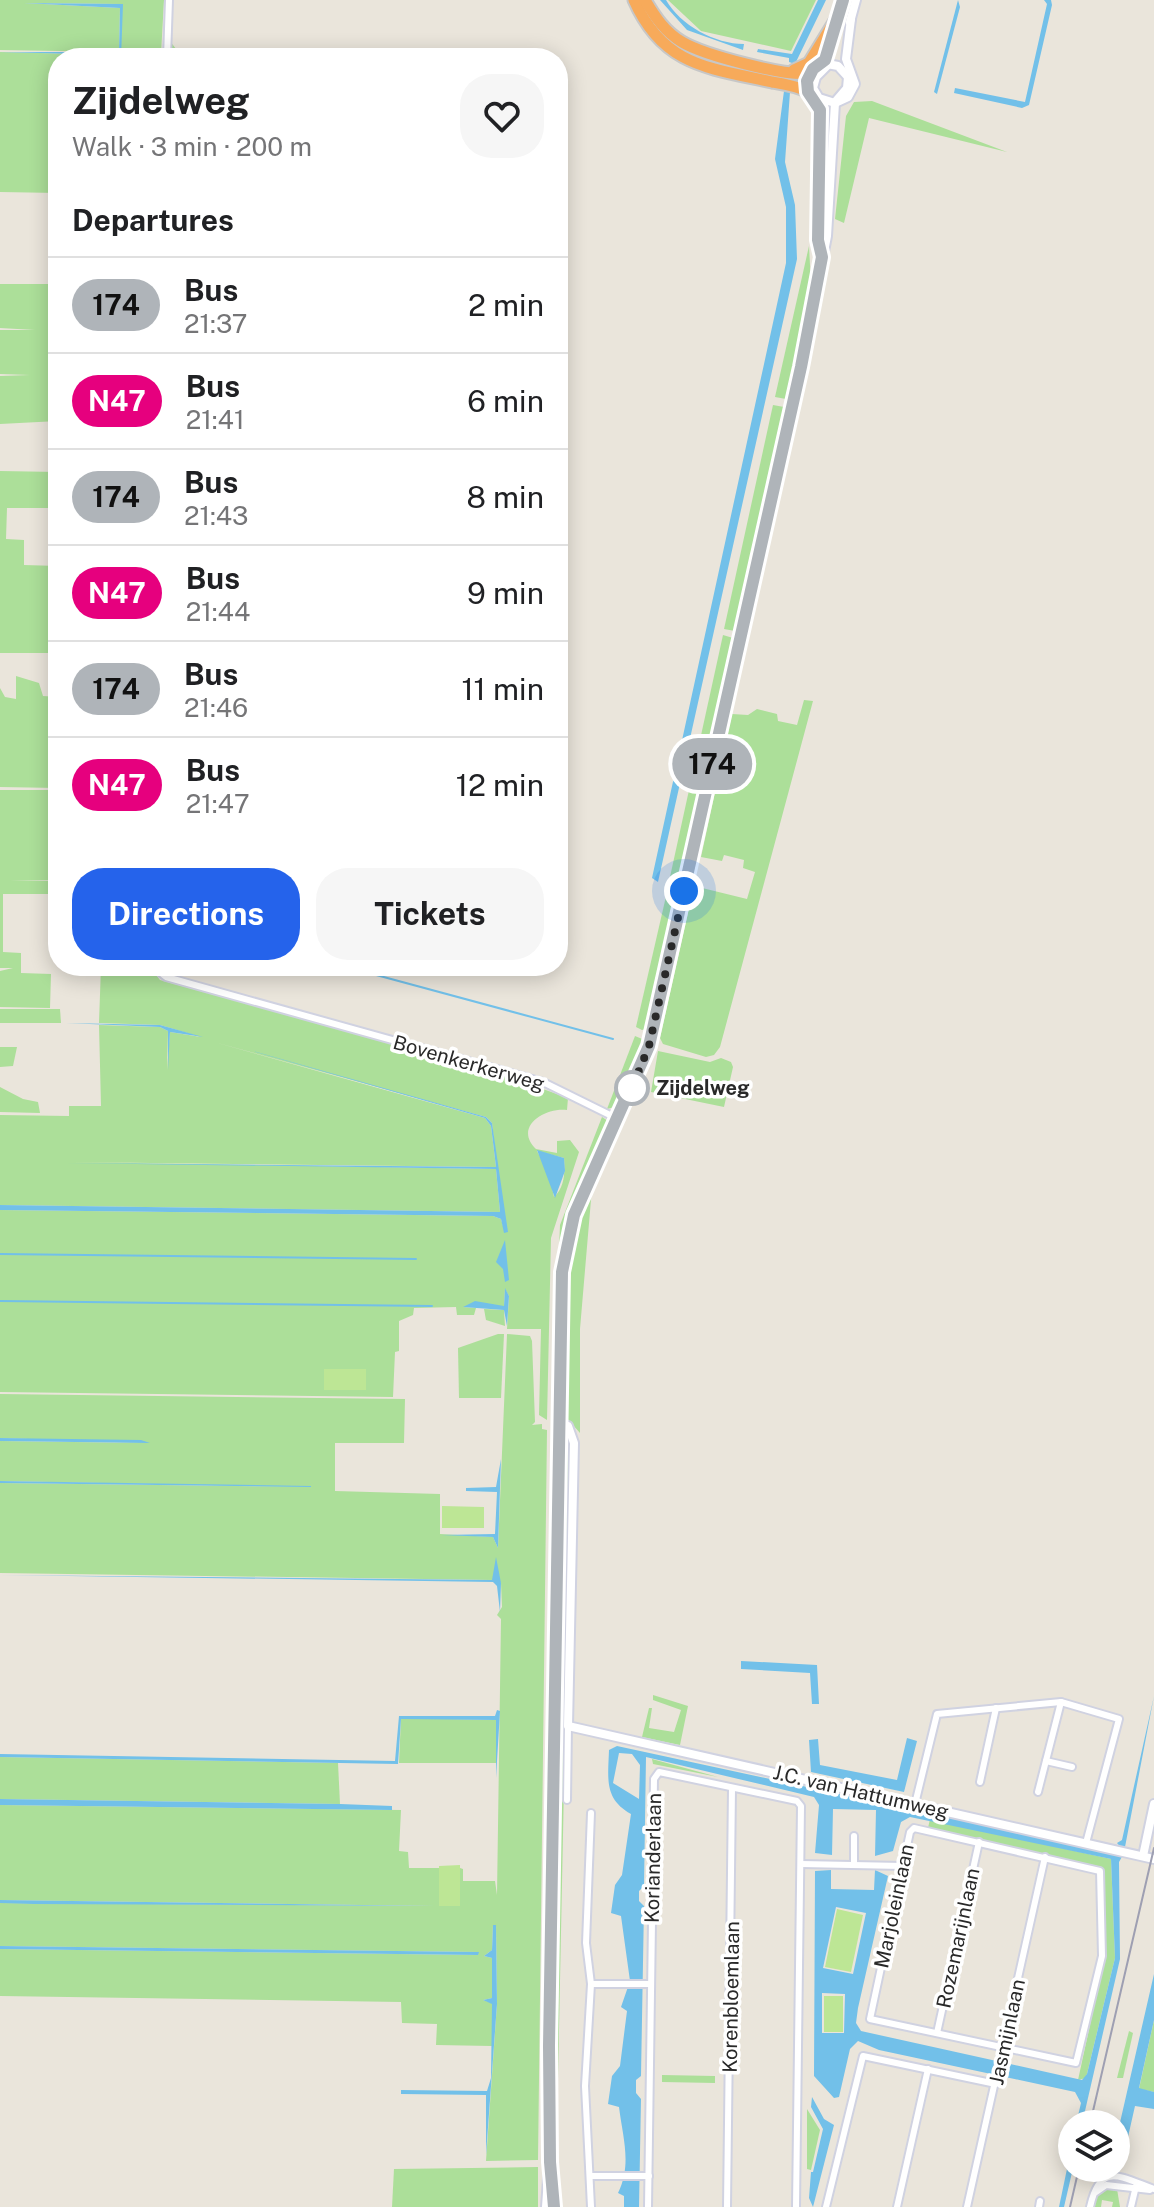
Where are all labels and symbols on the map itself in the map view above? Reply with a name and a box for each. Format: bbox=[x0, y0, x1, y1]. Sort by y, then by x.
line badge: 174 bbox=[666, 738, 758, 790]
your location bbox=[664, 871, 704, 911]
street label: Bovenkerkerweg bbox=[390, 1030, 548, 1096]
marker: Zijdelweg bbox=[615, 1071, 649, 1105]
place label: Zijdelweg bbox=[656, 1076, 750, 1100]
street label: J.C. van Hattumweg bbox=[771, 1760, 951, 1824]
street label: Korianderlaan bbox=[640, 1793, 666, 1923]
street label: Marjoleinlaan bbox=[869, 1842, 919, 1970]
street label: Rozemarijnlaan bbox=[931, 1866, 985, 2010]
street label: Korenbloemlaan bbox=[718, 1921, 744, 2073]
street label: Jasmijnlaan bbox=[984, 1977, 1030, 2087]

